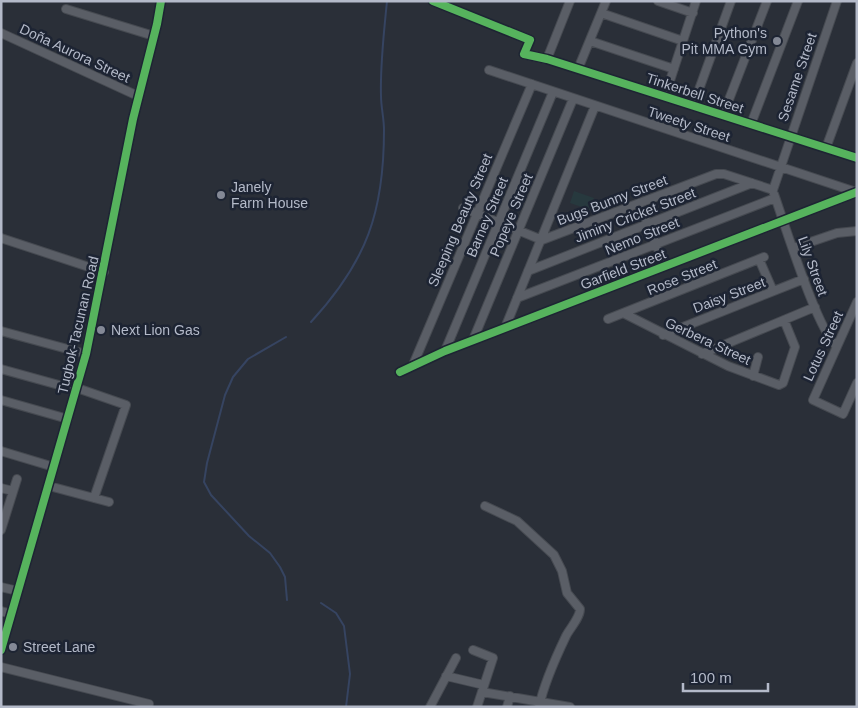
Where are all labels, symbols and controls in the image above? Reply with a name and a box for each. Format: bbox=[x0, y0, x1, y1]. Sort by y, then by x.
street label: Doña Aurora Street bbox=[17, 20, 133, 86]
place label: Python's Pit MMA Gym bbox=[681, 25, 767, 57]
street label: Sesame Street bbox=[774, 31, 820, 123]
marker: Python's Pit MMA Gym bbox=[771, 35, 783, 47]
street label: Tinkerbell Street bbox=[644, 70, 746, 116]
street label: Tweety Street bbox=[646, 103, 732, 145]
street label: Sleeping Beauty Street bbox=[425, 151, 495, 289]
street label: Popeye Street bbox=[486, 171, 536, 259]
street label: Bugs Bunny Street bbox=[555, 172, 669, 228]
street label: Barney Street bbox=[463, 174, 511, 260]
place label: Janely Farm House bbox=[231, 179, 308, 211]
street label: Jiminy Cricket Street bbox=[572, 184, 698, 245]
marker: Janely Farm House bbox=[215, 189, 227, 201]
street label: Nemo Street bbox=[603, 214, 682, 258]
street label: Lily Street bbox=[795, 234, 831, 298]
street label: Garfield Street bbox=[578, 245, 668, 293]
street label: Tugbok-Tacunan Road bbox=[54, 254, 102, 396]
street label: Rose Street bbox=[645, 256, 719, 298]
street label: Daisy Street bbox=[691, 274, 768, 316]
street label: Lotus Street bbox=[800, 308, 846, 384]
street label: Gerbera Street bbox=[663, 314, 753, 368]
place label: Next Lion Gas bbox=[111, 322, 200, 338]
marker: Next Lion Gas bbox=[95, 324, 107, 336]
place label: Street Lane bbox=[23, 639, 96, 655]
marker: Street Lane bbox=[7, 641, 19, 653]
scale bar bbox=[683, 660, 768, 692]
text: 100 m bbox=[690, 669, 732, 686]

